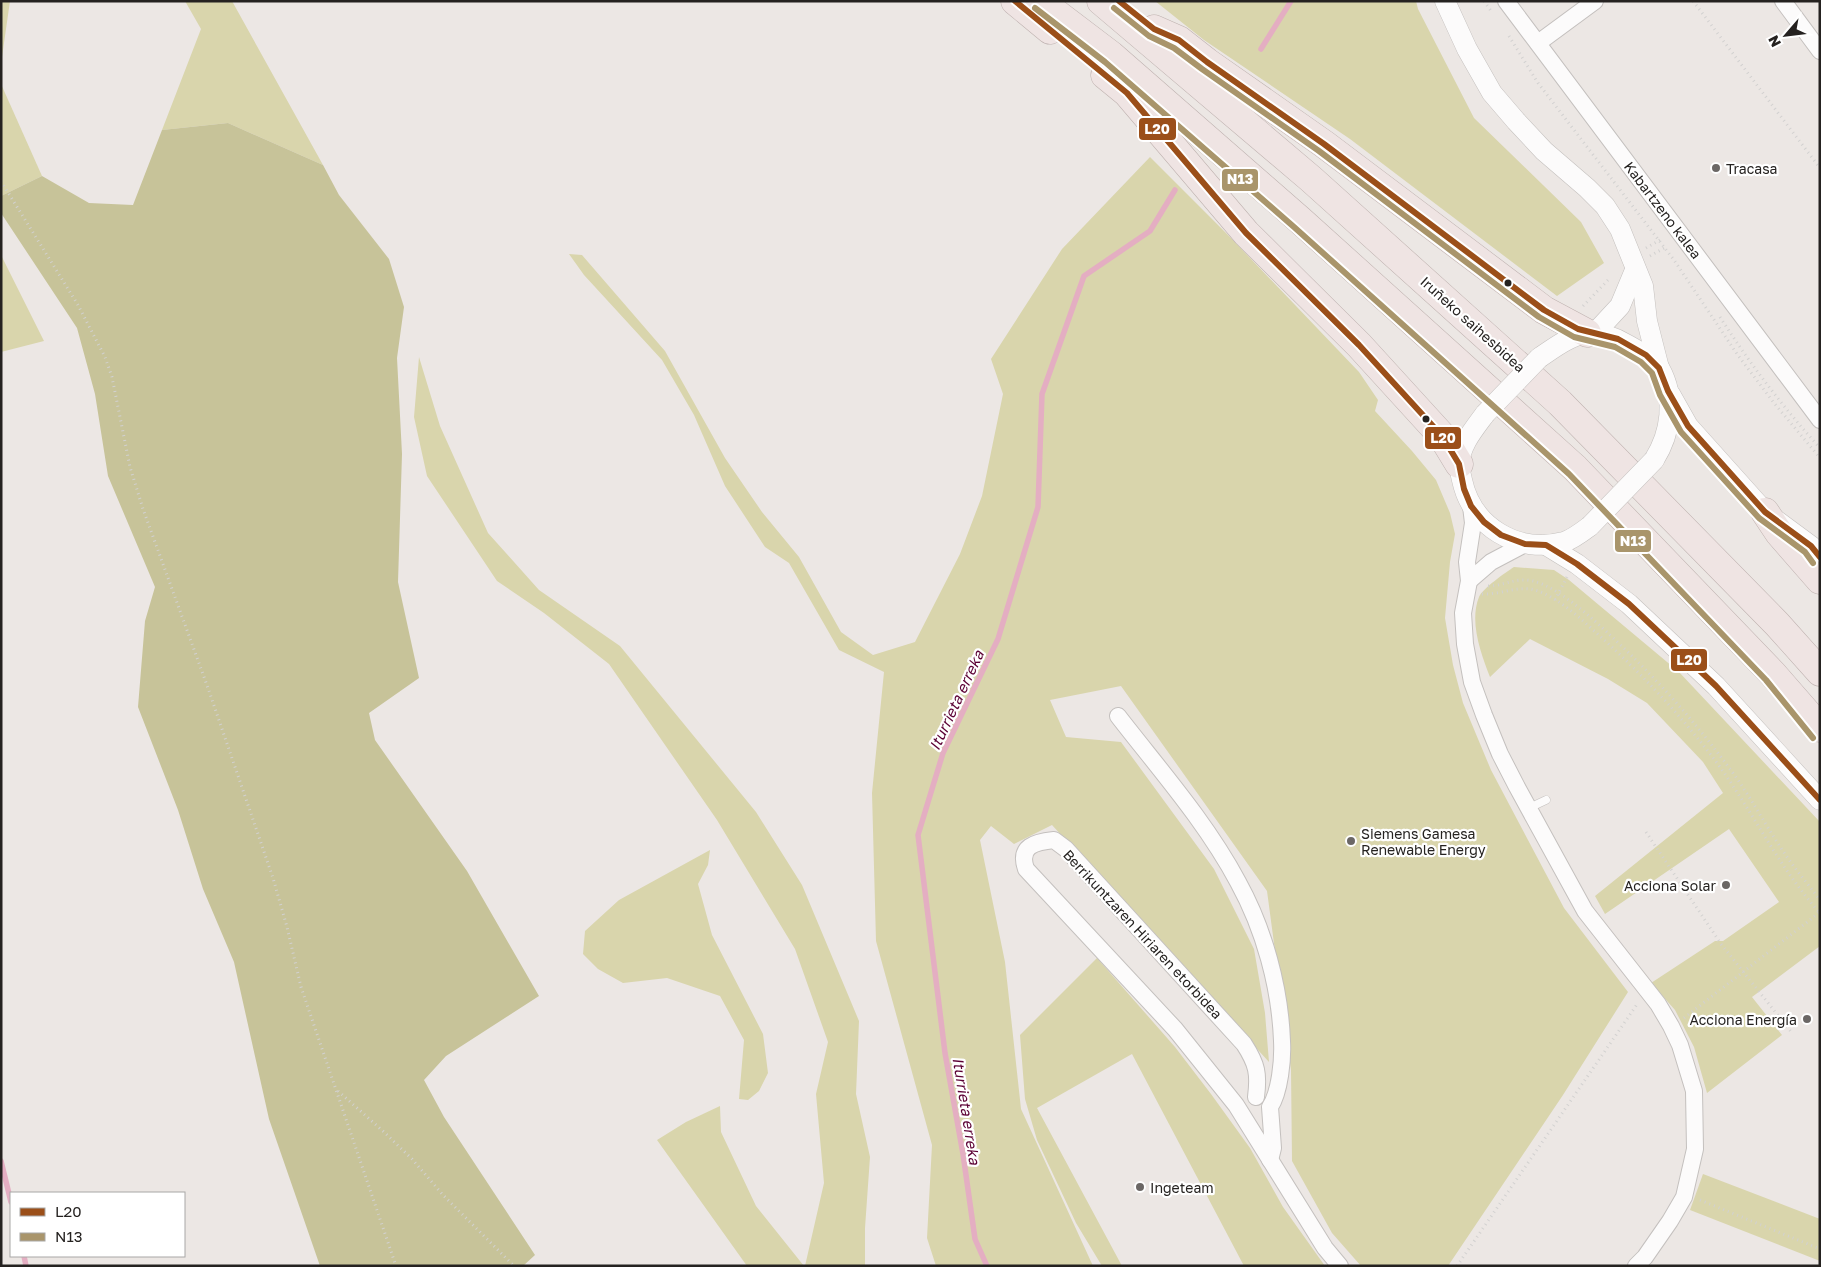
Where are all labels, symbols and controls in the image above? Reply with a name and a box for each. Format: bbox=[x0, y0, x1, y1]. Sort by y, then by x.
north arrow bbox=[1761, 10, 1811, 60]
text: N bbox=[1764, 33, 1784, 50]
line badge: L20 bbox=[1138, 117, 1177, 141]
text: L20 bbox=[1144, 120, 1170, 137]
street label: Kabartzeno kalea bbox=[1621, 158, 1705, 262]
place label: Tracasa bbox=[1726, 160, 1778, 177]
marker: Tracasa bbox=[1710, 162, 1722, 174]
line badge: N13 bbox=[1221, 168, 1259, 192]
text: N13 bbox=[1227, 170, 1253, 187]
street label: Iruñeko saihesbidea bbox=[1417, 273, 1529, 375]
unlabelled marker bbox=[1503, 278, 1513, 288]
unlabelled marker bbox=[1421, 414, 1431, 424]
line badge: L20 bbox=[1424, 426, 1462, 450]
text: L20 bbox=[1430, 429, 1456, 446]
line badge: N13 bbox=[1614, 529, 1652, 553]
text: N13 bbox=[1620, 532, 1646, 549]
water label: Iturrieta erreka bbox=[925, 647, 987, 753]
line badge: L20 bbox=[1670, 648, 1708, 672]
text: L20 bbox=[1676, 651, 1702, 668]
place label: Siemens Gamesa Renewable Energy bbox=[1361, 825, 1486, 858]
marker: Siemens Gamesa Renewable Energy bbox=[1345, 835, 1357, 847]
street label: Berrikuntzaren Hiriaren etorbidea bbox=[1060, 846, 1226, 1022]
place label: Acciona Solar bbox=[1624, 877, 1717, 894]
marker: Acciona Solar bbox=[1720, 879, 1732, 891]
place label: Acciona Energía bbox=[1689, 1011, 1797, 1028]
marker: Acciona Energía bbox=[1801, 1013, 1813, 1025]
water label: Iturrieta erreka bbox=[950, 1056, 984, 1166]
place label: Ingeteam bbox=[1150, 1179, 1214, 1196]
marker: Ingeteam bbox=[1134, 1181, 1146, 1193]
legend bbox=[10, 1192, 185, 1257]
text: L20 bbox=[55, 1202, 82, 1220]
text: N13 bbox=[55, 1227, 82, 1245]

